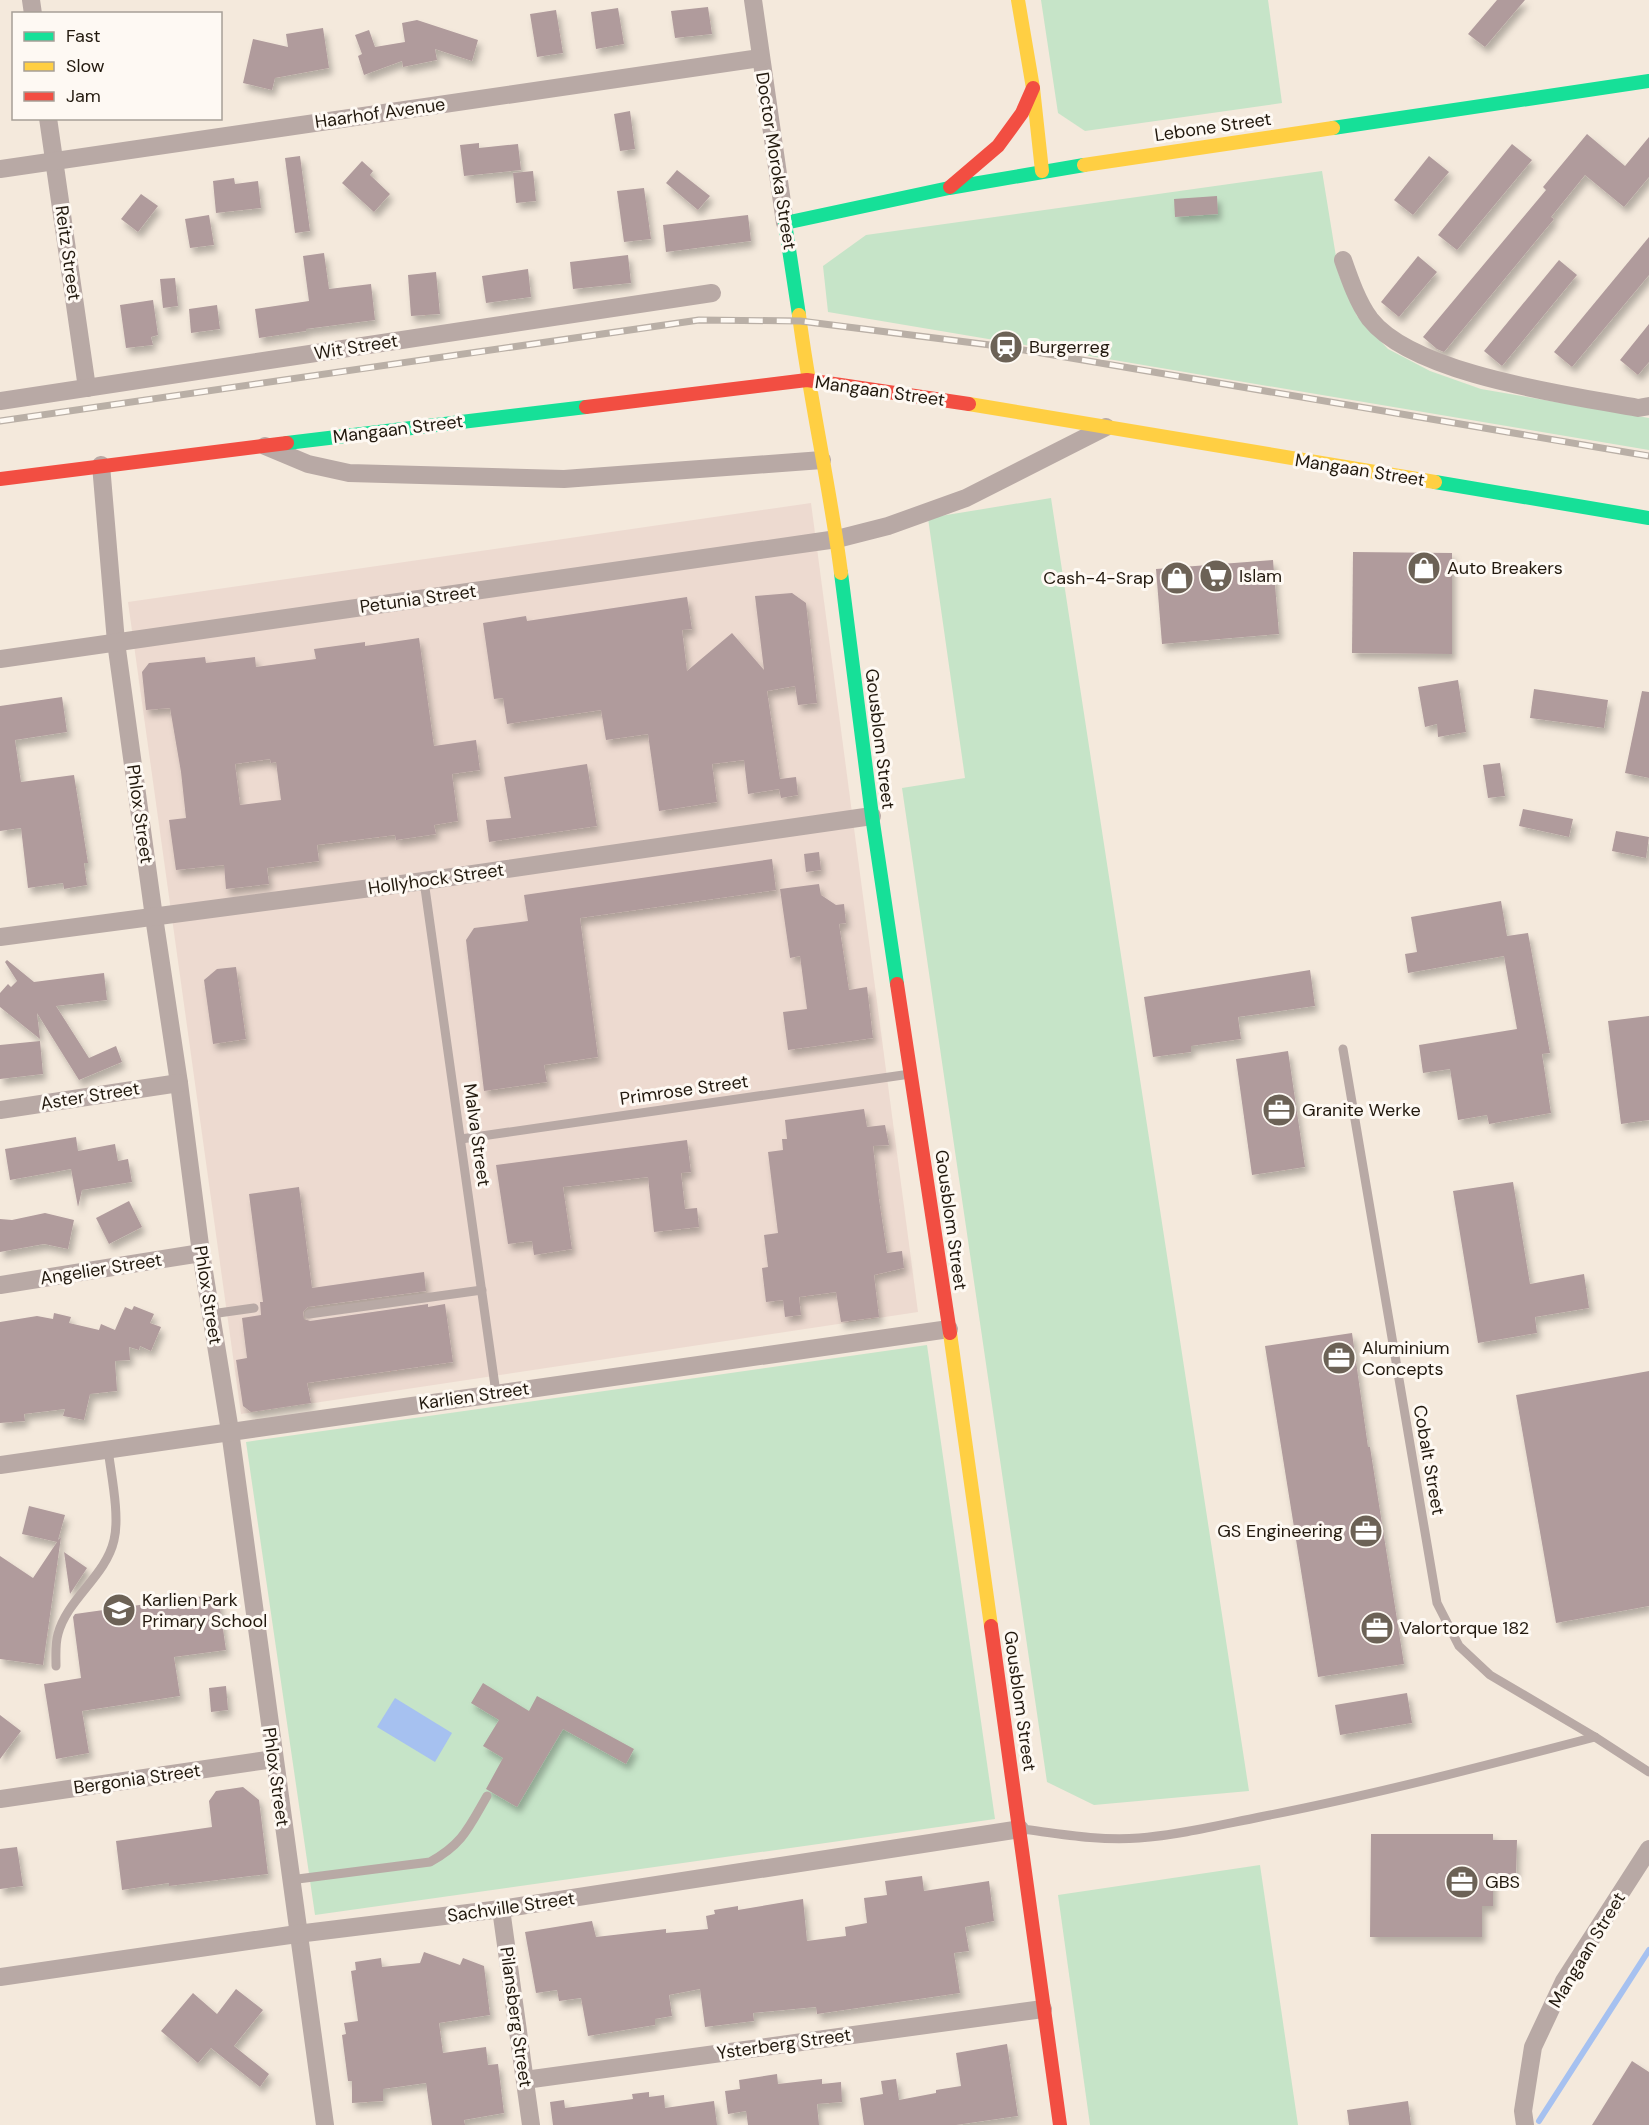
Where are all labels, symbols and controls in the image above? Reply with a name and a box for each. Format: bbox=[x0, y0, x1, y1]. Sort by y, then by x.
legend bbox=[12, 12, 222, 120]
text: Fast bbox=[66, 24, 101, 48]
text: Slow bbox=[66, 54, 105, 78]
street label: Doctor Moroka Street bbox=[750, 71, 802, 251]
text: Jam bbox=[66, 84, 101, 108]
street label: Haarhof Avenue bbox=[313, 92, 447, 134]
street label: Lebone Street bbox=[1153, 107, 1273, 147]
street label: Reitz Street bbox=[49, 204, 87, 302]
street label: Wit Street bbox=[312, 329, 400, 365]
station icon: Burgerreg bbox=[988, 329, 1024, 365]
place label: Burgerreg bbox=[1029, 335, 1110, 359]
street label: Mangaan Street bbox=[813, 370, 947, 412]
street label: Mangaan Street bbox=[332, 409, 464, 449]
street label: Mangaan Street bbox=[1293, 448, 1427, 492]
shop icon: Auto Breakers bbox=[1406, 550, 1442, 586]
place label: Auto Breakers bbox=[1447, 556, 1563, 580]
supermarket icon: Islam bbox=[1198, 558, 1234, 594]
shop icon: Cash-4-Srap bbox=[1159, 560, 1195, 596]
place label: Islam bbox=[1239, 564, 1282, 588]
place label: Cash-4-Srap bbox=[1043, 566, 1154, 590]
street label: Petunia Street bbox=[358, 579, 478, 619]
street label: Gousblom Street bbox=[859, 667, 901, 811]
street label: Phlox Street bbox=[121, 763, 159, 865]
street label: Hollyhock Street bbox=[366, 858, 506, 900]
street label: Primrose Street bbox=[618, 1069, 750, 1111]
street label: Aster Street bbox=[39, 1076, 141, 1116]
street label: Malva Street bbox=[458, 1082, 496, 1188]
office icon: Granite Werke bbox=[1261, 1092, 1297, 1128]
place label: Granite Werke bbox=[1302, 1098, 1421, 1122]
street label: Gousblom Street bbox=[929, 1148, 973, 1292]
street label: Phlox Street bbox=[188, 1244, 228, 1346]
street label: Angelier Street bbox=[38, 1248, 164, 1290]
place label: Aluminium Concepts bbox=[1362, 1336, 1450, 1381]
office icon: Aluminium Concepts bbox=[1321, 1340, 1357, 1376]
street label: Karlien Street bbox=[417, 1376, 531, 1416]
street label: Cobalt Street bbox=[1408, 1403, 1450, 1517]
office icon: GS Engineering bbox=[1348, 1513, 1384, 1549]
place label: GS Engineering bbox=[1217, 1519, 1343, 1543]
place label: Karlien Park Primary School bbox=[142, 1588, 267, 1633]
school or university icon: Karlien Park Primary School bbox=[101, 1592, 137, 1628]
office icon: Valortorque 182 bbox=[1359, 1610, 1395, 1646]
place label: Valortorque 182 bbox=[1400, 1616, 1529, 1640]
street label: Gousblom Street bbox=[998, 1629, 1042, 1773]
street label: Phlox Street bbox=[257, 1726, 295, 1828]
street label: Bergonia Street bbox=[72, 1758, 202, 1800]
office icon: GBS bbox=[1444, 1864, 1480, 1900]
place label: GBS bbox=[1485, 1870, 1520, 1894]
street label: Sachville Street bbox=[446, 1886, 576, 1928]
street label: Mangaan Street bbox=[1543, 1888, 1631, 2012]
street label: Pilansberg Street bbox=[494, 1945, 538, 2089]
street label: Ysterberg Street bbox=[715, 2023, 853, 2065]

